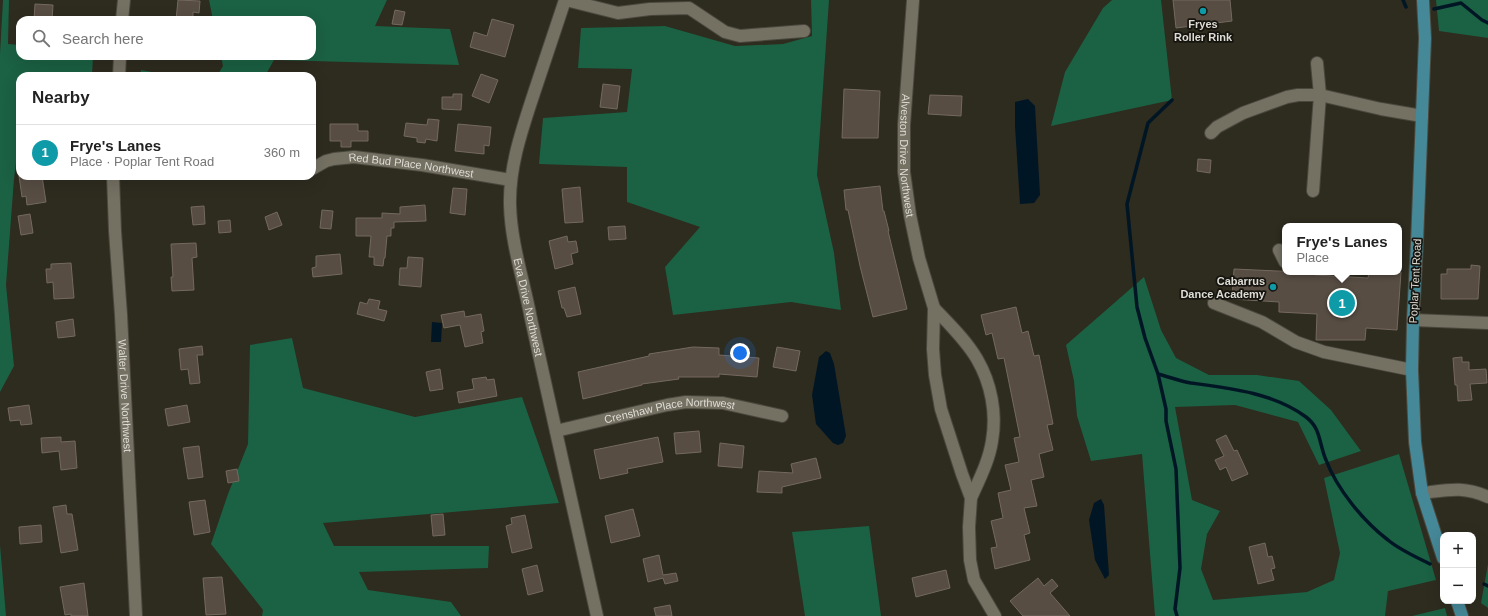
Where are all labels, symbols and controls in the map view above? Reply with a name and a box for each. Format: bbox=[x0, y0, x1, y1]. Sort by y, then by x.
marker: Fryes Roller Rink bbox=[1198, 6, 1208, 16]
search box bbox=[16, 16, 316, 60]
place label: Fryes Roller Rink bbox=[1174, 18, 1233, 43]
icon: search bbox=[30, 27, 52, 49]
text: Search here bbox=[62, 30, 144, 47]
text: Nearby bbox=[32, 88, 90, 107]
street label: Alveston Drive Northwest bbox=[898, 94, 916, 218]
text: Frye's Lanes bbox=[70, 137, 161, 154]
text: 1 bbox=[41, 145, 49, 160]
text: 360 m bbox=[264, 145, 300, 160]
street label: Red Bud Place Northwest bbox=[348, 151, 474, 180]
text: Place · Poplar Tent Road bbox=[70, 154, 214, 169]
popup bbox=[1282, 223, 1402, 275]
text: Frye's Lanes bbox=[1296, 233, 1388, 250]
street label: Poplar Tent Road bbox=[1407, 238, 1423, 324]
text: Place bbox=[1296, 250, 1329, 265]
street label: Eva Drive Northwest bbox=[511, 257, 545, 357]
place label: Cabarrus Dance Academy bbox=[1180, 275, 1266, 300]
marker: Cabarrus Dance Academy bbox=[1268, 282, 1278, 292]
pin: 1 bbox=[1329, 288, 1355, 318]
street label: Walter Drive Northwest bbox=[116, 339, 134, 452]
your location bbox=[730, 343, 750, 363]
street label: Crenshaw Place Northwest bbox=[603, 396, 736, 426]
map controls bbox=[1440, 532, 1476, 604]
button: + bbox=[1440, 532, 1476, 568]
button: − bbox=[1440, 568, 1476, 604]

